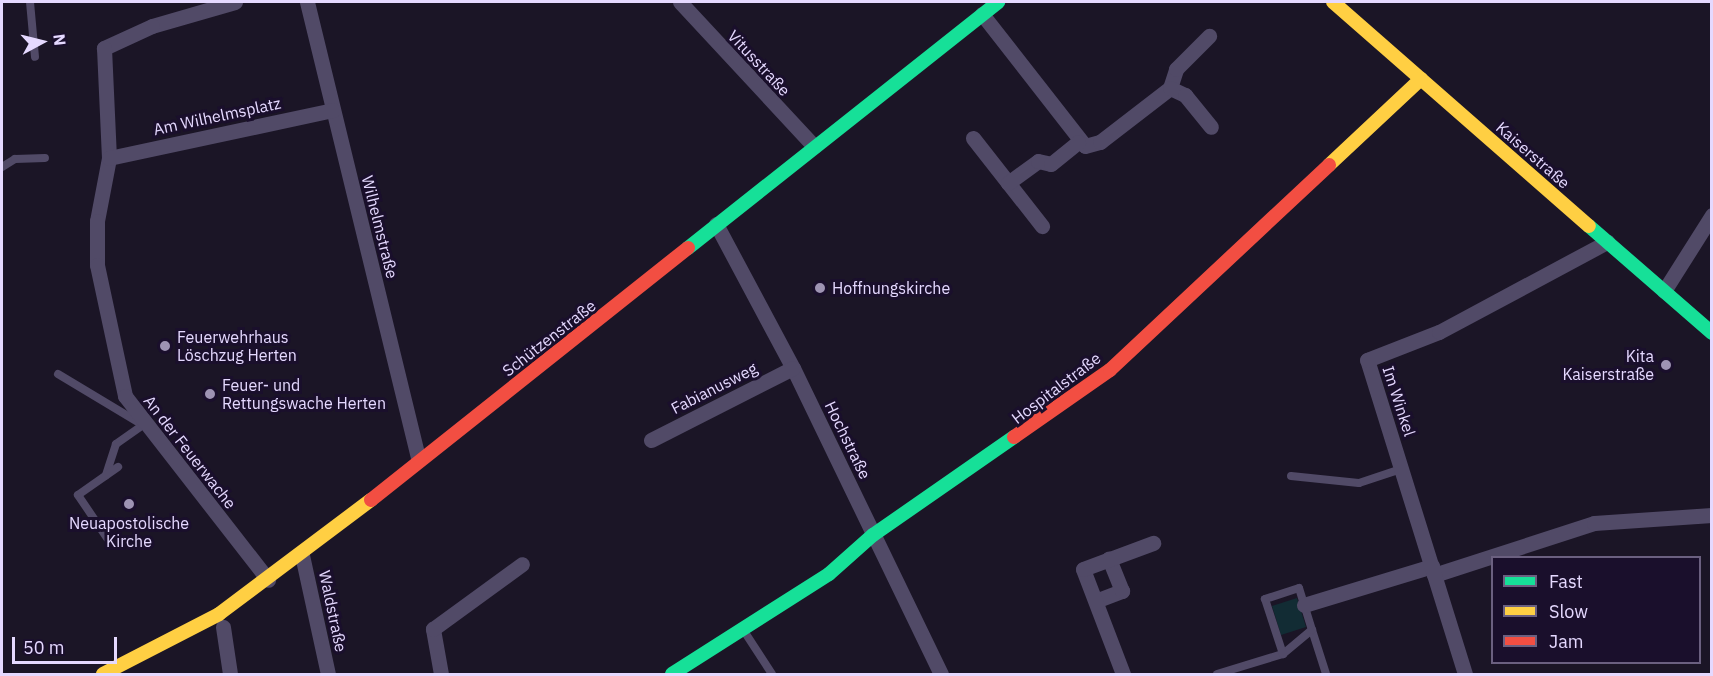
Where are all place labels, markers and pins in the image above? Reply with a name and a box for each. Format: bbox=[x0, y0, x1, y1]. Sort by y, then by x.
place label: Hoffnungskirche bbox=[832, 278, 950, 298]
marker: Hoffnungskirche bbox=[813, 281, 827, 295]
place label: Feuerwehrhaus Löschzug Herten bbox=[177, 327, 297, 365]
marker: Feuerwehrhaus Löschzug Herten bbox=[158, 339, 172, 353]
place label: Kita Kaiserstraße bbox=[1562, 346, 1654, 384]
marker: Kita Kaiserstraße bbox=[1659, 358, 1673, 372]
place label: Feuer- und Rettungswache Herten bbox=[222, 375, 386, 413]
marker: Feuer- und Rettungswache Herten bbox=[203, 387, 217, 401]
marker: Neuapostolische Kirche bbox=[122, 497, 136, 511]
place label: Neuapostolische Kirche bbox=[69, 513, 189, 551]

